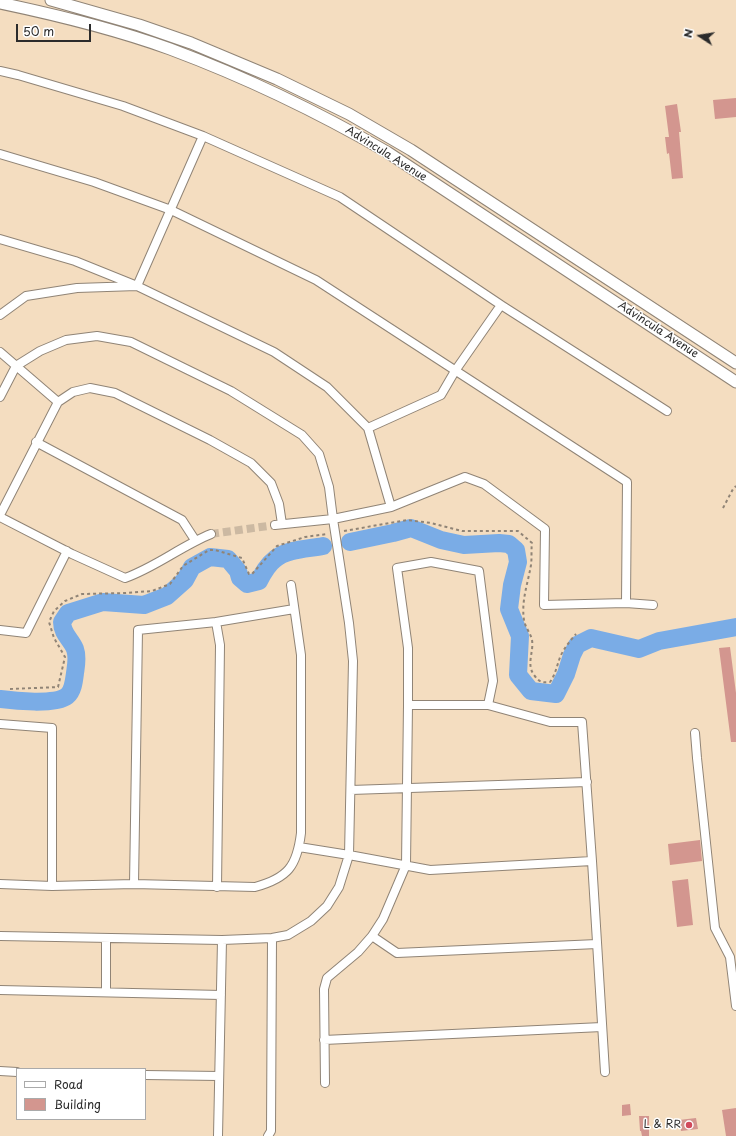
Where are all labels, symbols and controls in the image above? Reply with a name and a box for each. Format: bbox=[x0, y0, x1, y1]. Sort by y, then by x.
scale bar bbox=[18, 16, 93, 42]
north arrow bbox=[680, 16, 720, 56]
text: 50 m bbox=[23, 22, 54, 40]
text: N bbox=[679, 27, 697, 39]
street label: Advincula Avenue bbox=[343, 124, 429, 184]
street label: Advincula Avenue bbox=[615, 299, 701, 361]
legend bbox=[16, 1068, 146, 1120]
text: Road bbox=[54, 1075, 83, 1093]
text: Building bbox=[54, 1095, 101, 1113]
place label: L & RR bbox=[644, 1118, 681, 1132]
marker: L & RR bbox=[684, 1120, 694, 1130]

